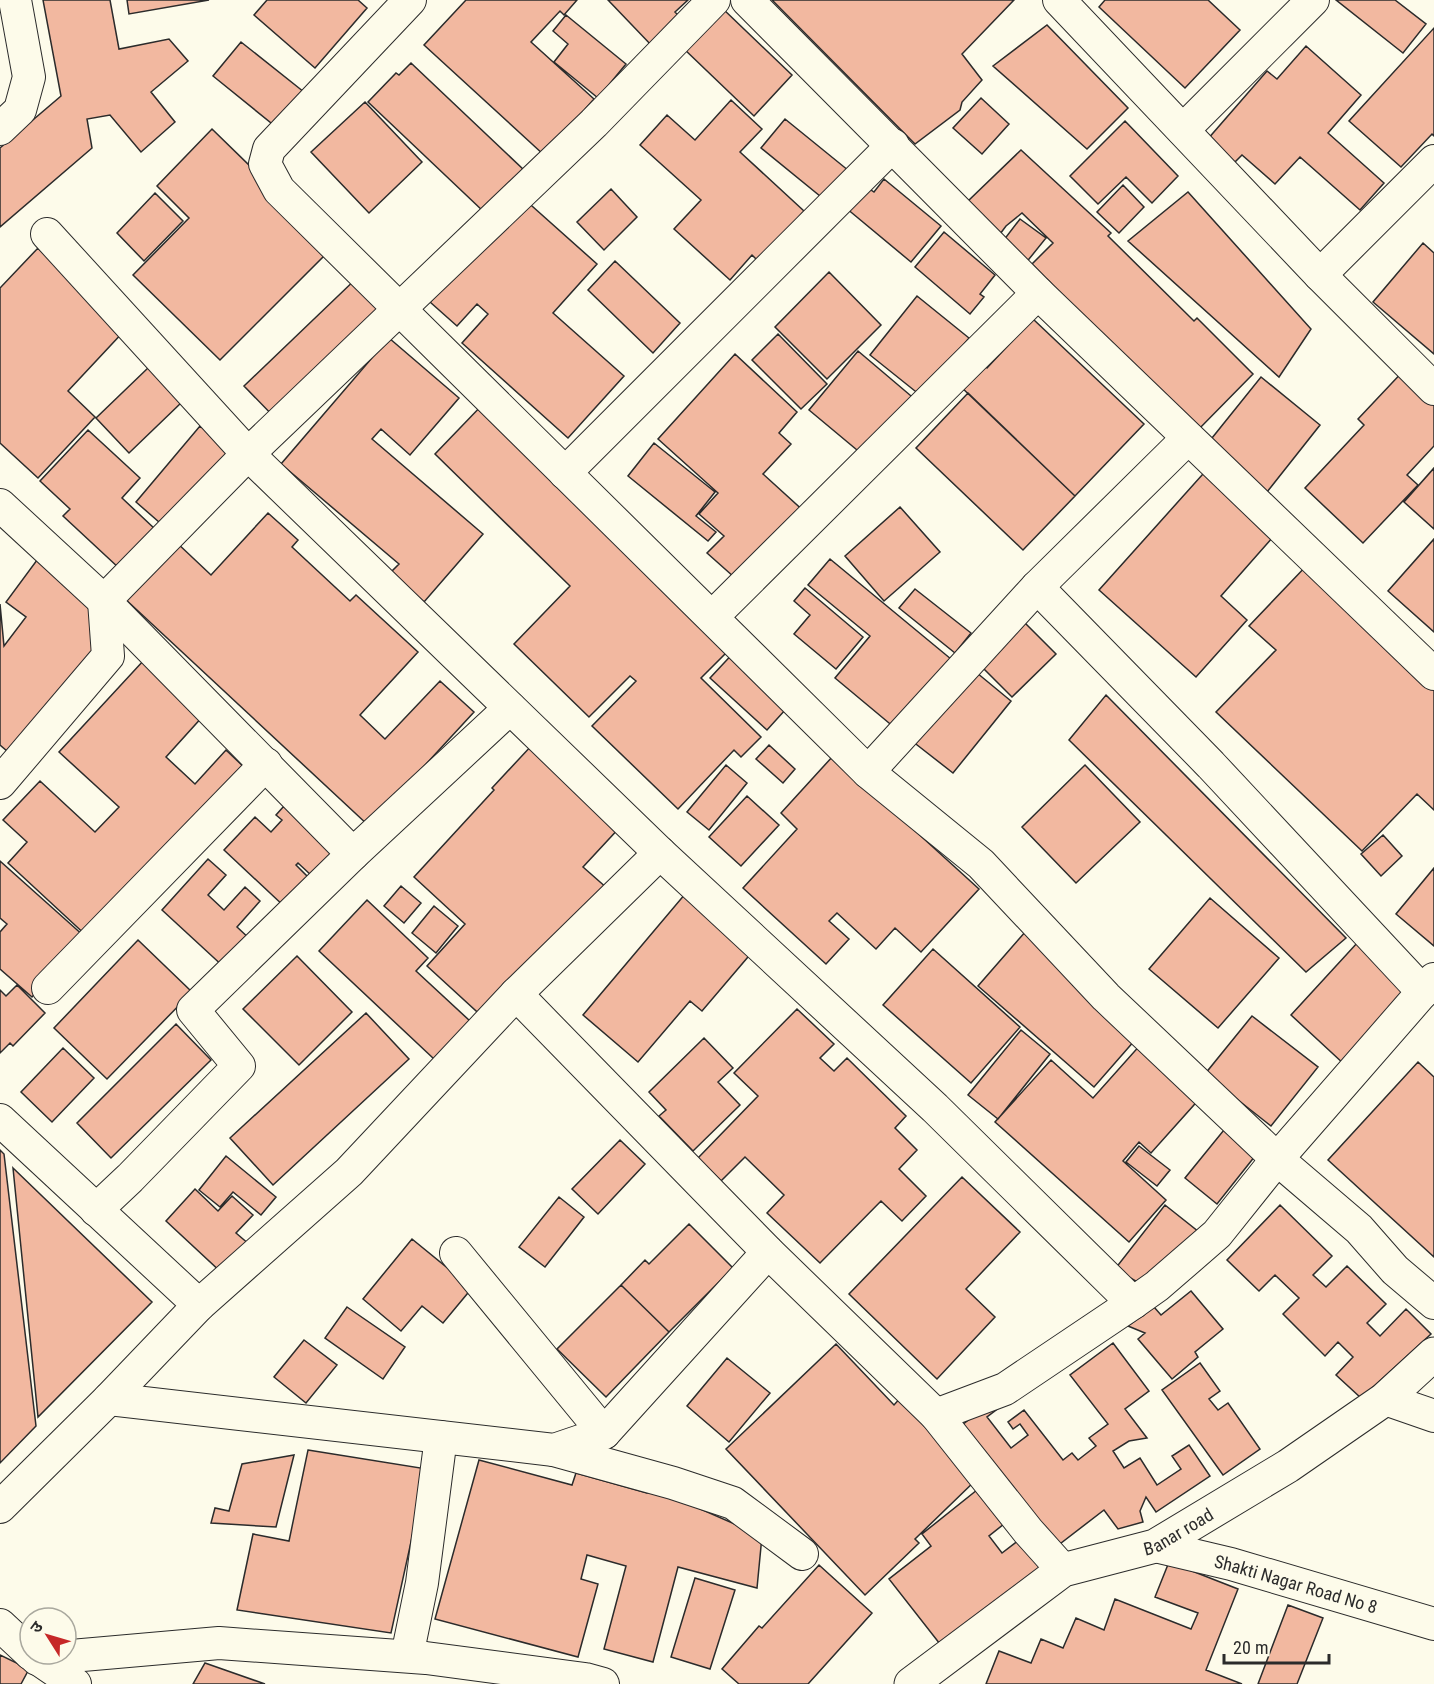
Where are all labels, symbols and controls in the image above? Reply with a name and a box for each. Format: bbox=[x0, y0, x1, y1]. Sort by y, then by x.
street label: Banar road bbox=[1141, 1503, 1217, 1559]
street label: Shakti Nagar Road No 8 bbox=[1212, 1550, 1380, 1617]
north arrow bbox=[18, 1606, 78, 1666]
text: उ bbox=[26, 1617, 47, 1637]
scale bar bbox=[1224, 1627, 1329, 1665]
text: 20 m bbox=[1233, 1637, 1268, 1658]

